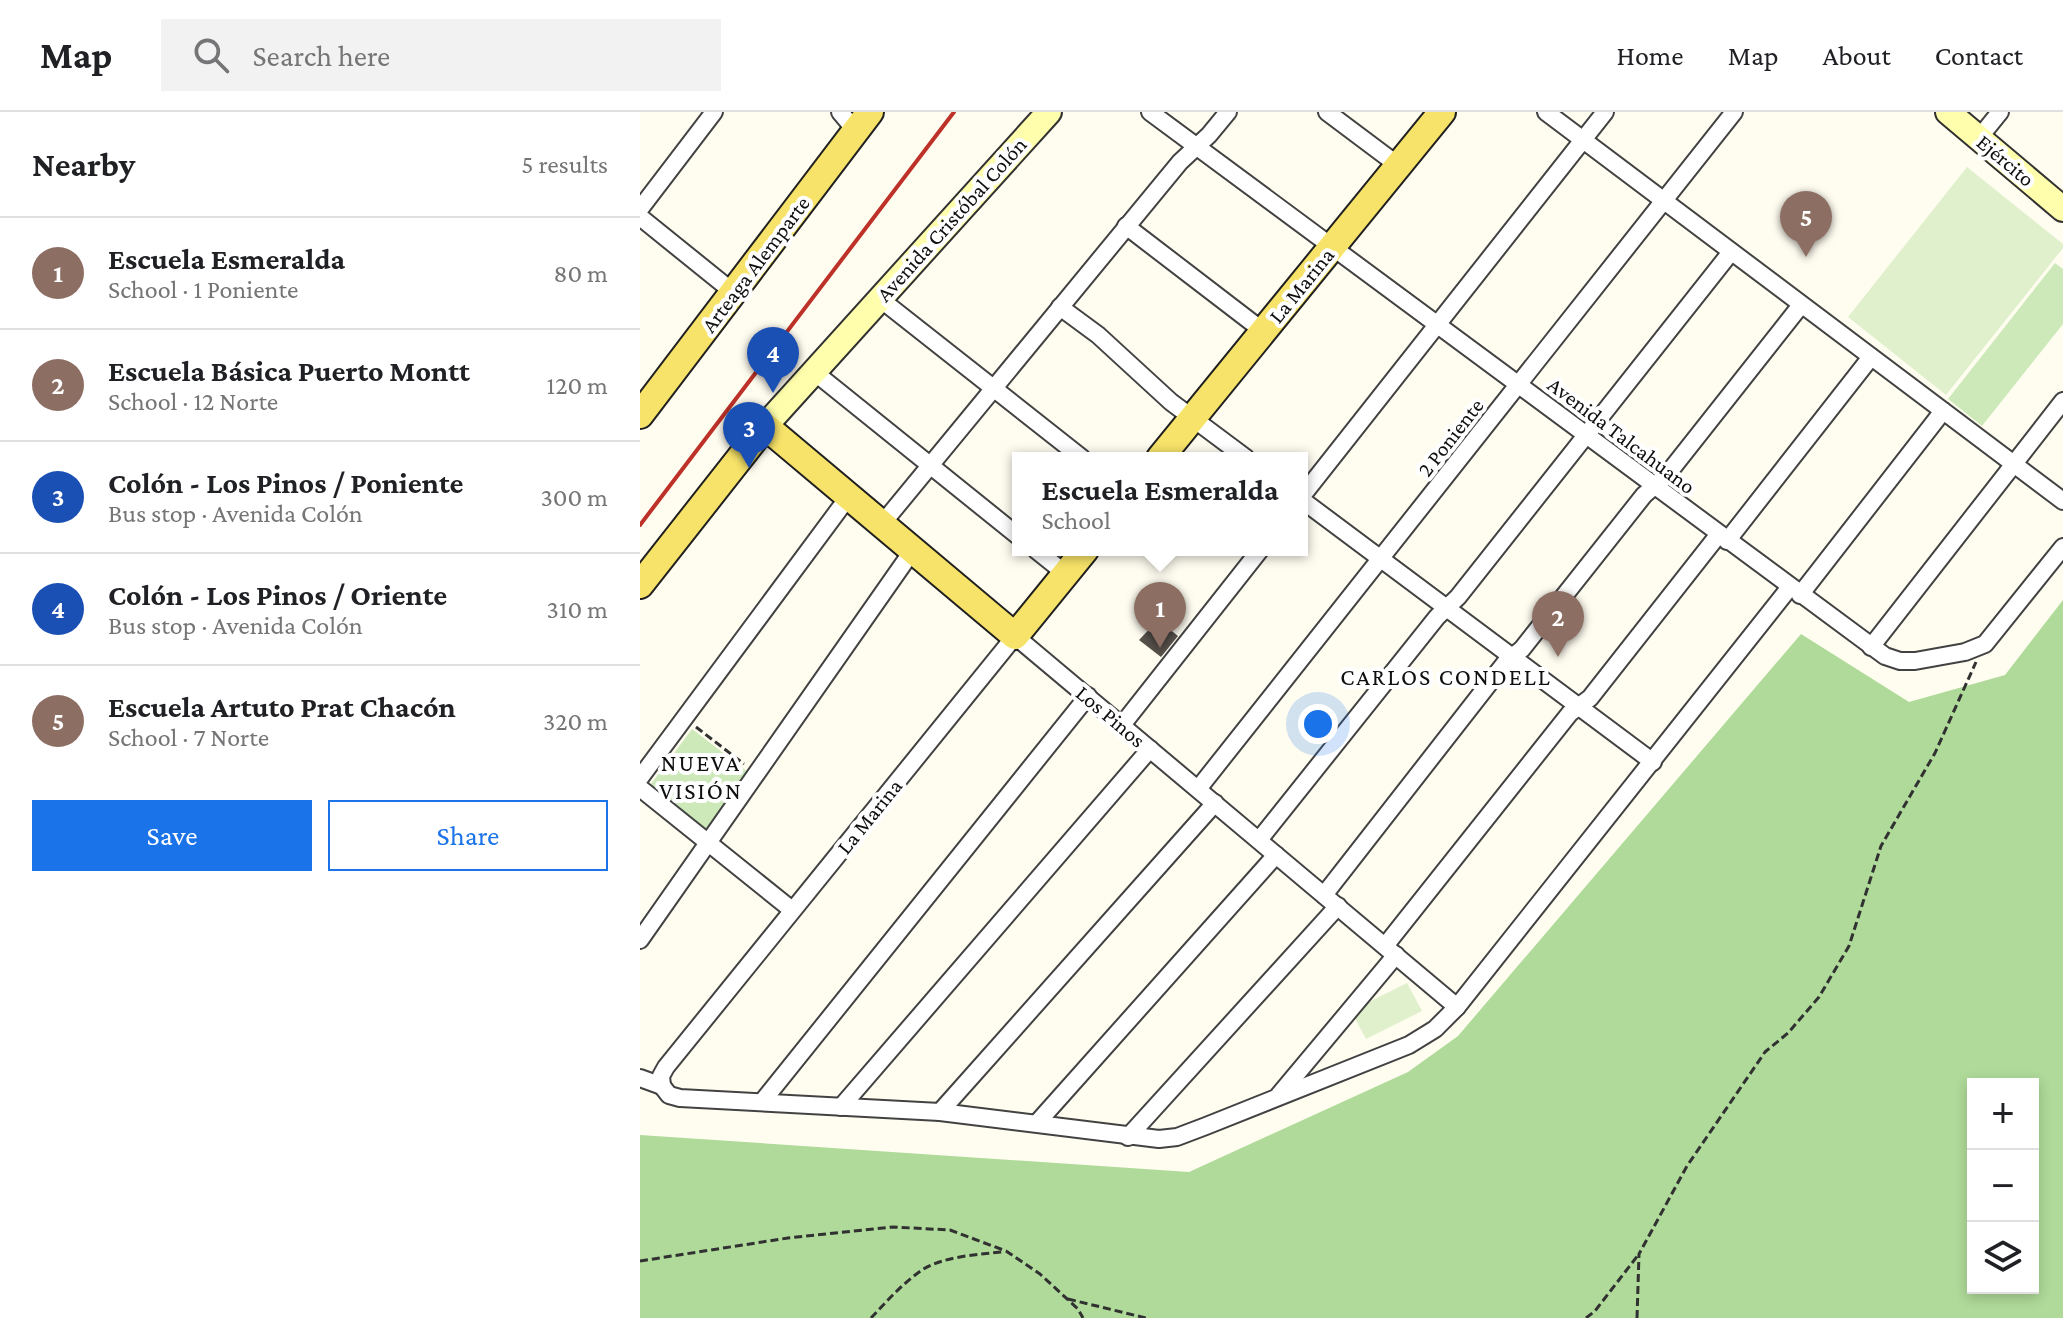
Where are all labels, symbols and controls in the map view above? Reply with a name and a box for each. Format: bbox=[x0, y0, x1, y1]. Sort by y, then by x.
search box bbox=[161, 19, 721, 91]
icon: search bbox=[189, 33, 233, 77]
text: Map bbox=[40, 34, 113, 76]
text: Search here bbox=[253, 39, 390, 72]
text: Home bbox=[1617, 40, 1684, 71]
text: Map bbox=[1728, 40, 1779, 71]
text: About bbox=[1823, 40, 1891, 71]
text: Contact bbox=[1935, 40, 2023, 71]
street label: Ejército bbox=[1972, 129, 2040, 192]
street label: Avenida Cristóbal Colón bbox=[871, 132, 1032, 306]
text: Nearby bbox=[32, 146, 135, 183]
text: 5 results bbox=[521, 150, 608, 179]
street label: Arteaga Alemparte bbox=[696, 191, 815, 337]
pin: 5 bbox=[1780, 191, 1832, 257]
text: Escuela Esmeralda bbox=[108, 242, 345, 275]
street label: La Marina bbox=[1264, 243, 1339, 328]
text: 1 bbox=[53, 259, 63, 288]
text: 80 m bbox=[554, 259, 608, 288]
text: School · 1 Poniente bbox=[108, 275, 298, 304]
pin: 4 bbox=[747, 327, 799, 393]
text: Escuela Básica Puerto Montt bbox=[108, 354, 470, 387]
text: 2 bbox=[51, 371, 65, 400]
text: 120 m bbox=[547, 371, 608, 400]
street label: Avenida Talcahuano bbox=[1543, 372, 1700, 499]
text: School · 12 Norte bbox=[108, 387, 278, 416]
street label: 2 Poniente bbox=[1412, 393, 1489, 481]
pin: 3 bbox=[723, 402, 775, 468]
popup bbox=[1012, 452, 1308, 556]
text: Colón - Los Pinos / Poniente bbox=[108, 466, 463, 499]
text: Escuela Esmeralda bbox=[1041, 473, 1279, 506]
text: 3 bbox=[52, 483, 64, 512]
text: 300 m bbox=[540, 483, 608, 512]
text: Bus stop · Avenida Colón bbox=[108, 499, 363, 528]
text: School bbox=[1041, 506, 1111, 535]
text: Colón - Los Pinos / Oriente bbox=[108, 578, 447, 611]
pin: 1 bbox=[1134, 582, 1186, 648]
pin: 2 bbox=[1532, 591, 1584, 657]
text: 4 bbox=[51, 595, 65, 624]
text: 310 m bbox=[547, 595, 608, 624]
text: Bus stop · Avenida Colón bbox=[108, 611, 363, 640]
district label: CARLOS CONDELL bbox=[1340, 663, 1552, 690]
street label: Los Pinos bbox=[1071, 680, 1150, 753]
text: Escuela Artuto Prat Chacón bbox=[108, 690, 456, 723]
your location bbox=[1298, 704, 1338, 744]
text: 5 bbox=[52, 707, 64, 736]
text: 320 m bbox=[543, 707, 608, 736]
text: School · 7 Norte bbox=[108, 723, 269, 752]
district label: NUEVA VISIÓN bbox=[659, 749, 743, 804]
street label: La Marina bbox=[832, 774, 907, 859]
button: Save bbox=[32, 800, 312, 871]
button: Share bbox=[328, 800, 608, 871]
map controls bbox=[1967, 1078, 2039, 1294]
button: + bbox=[1967, 1078, 2039, 1150]
button: − bbox=[1967, 1150, 2039, 1222]
button: layers bbox=[1967, 1222, 2039, 1294]

